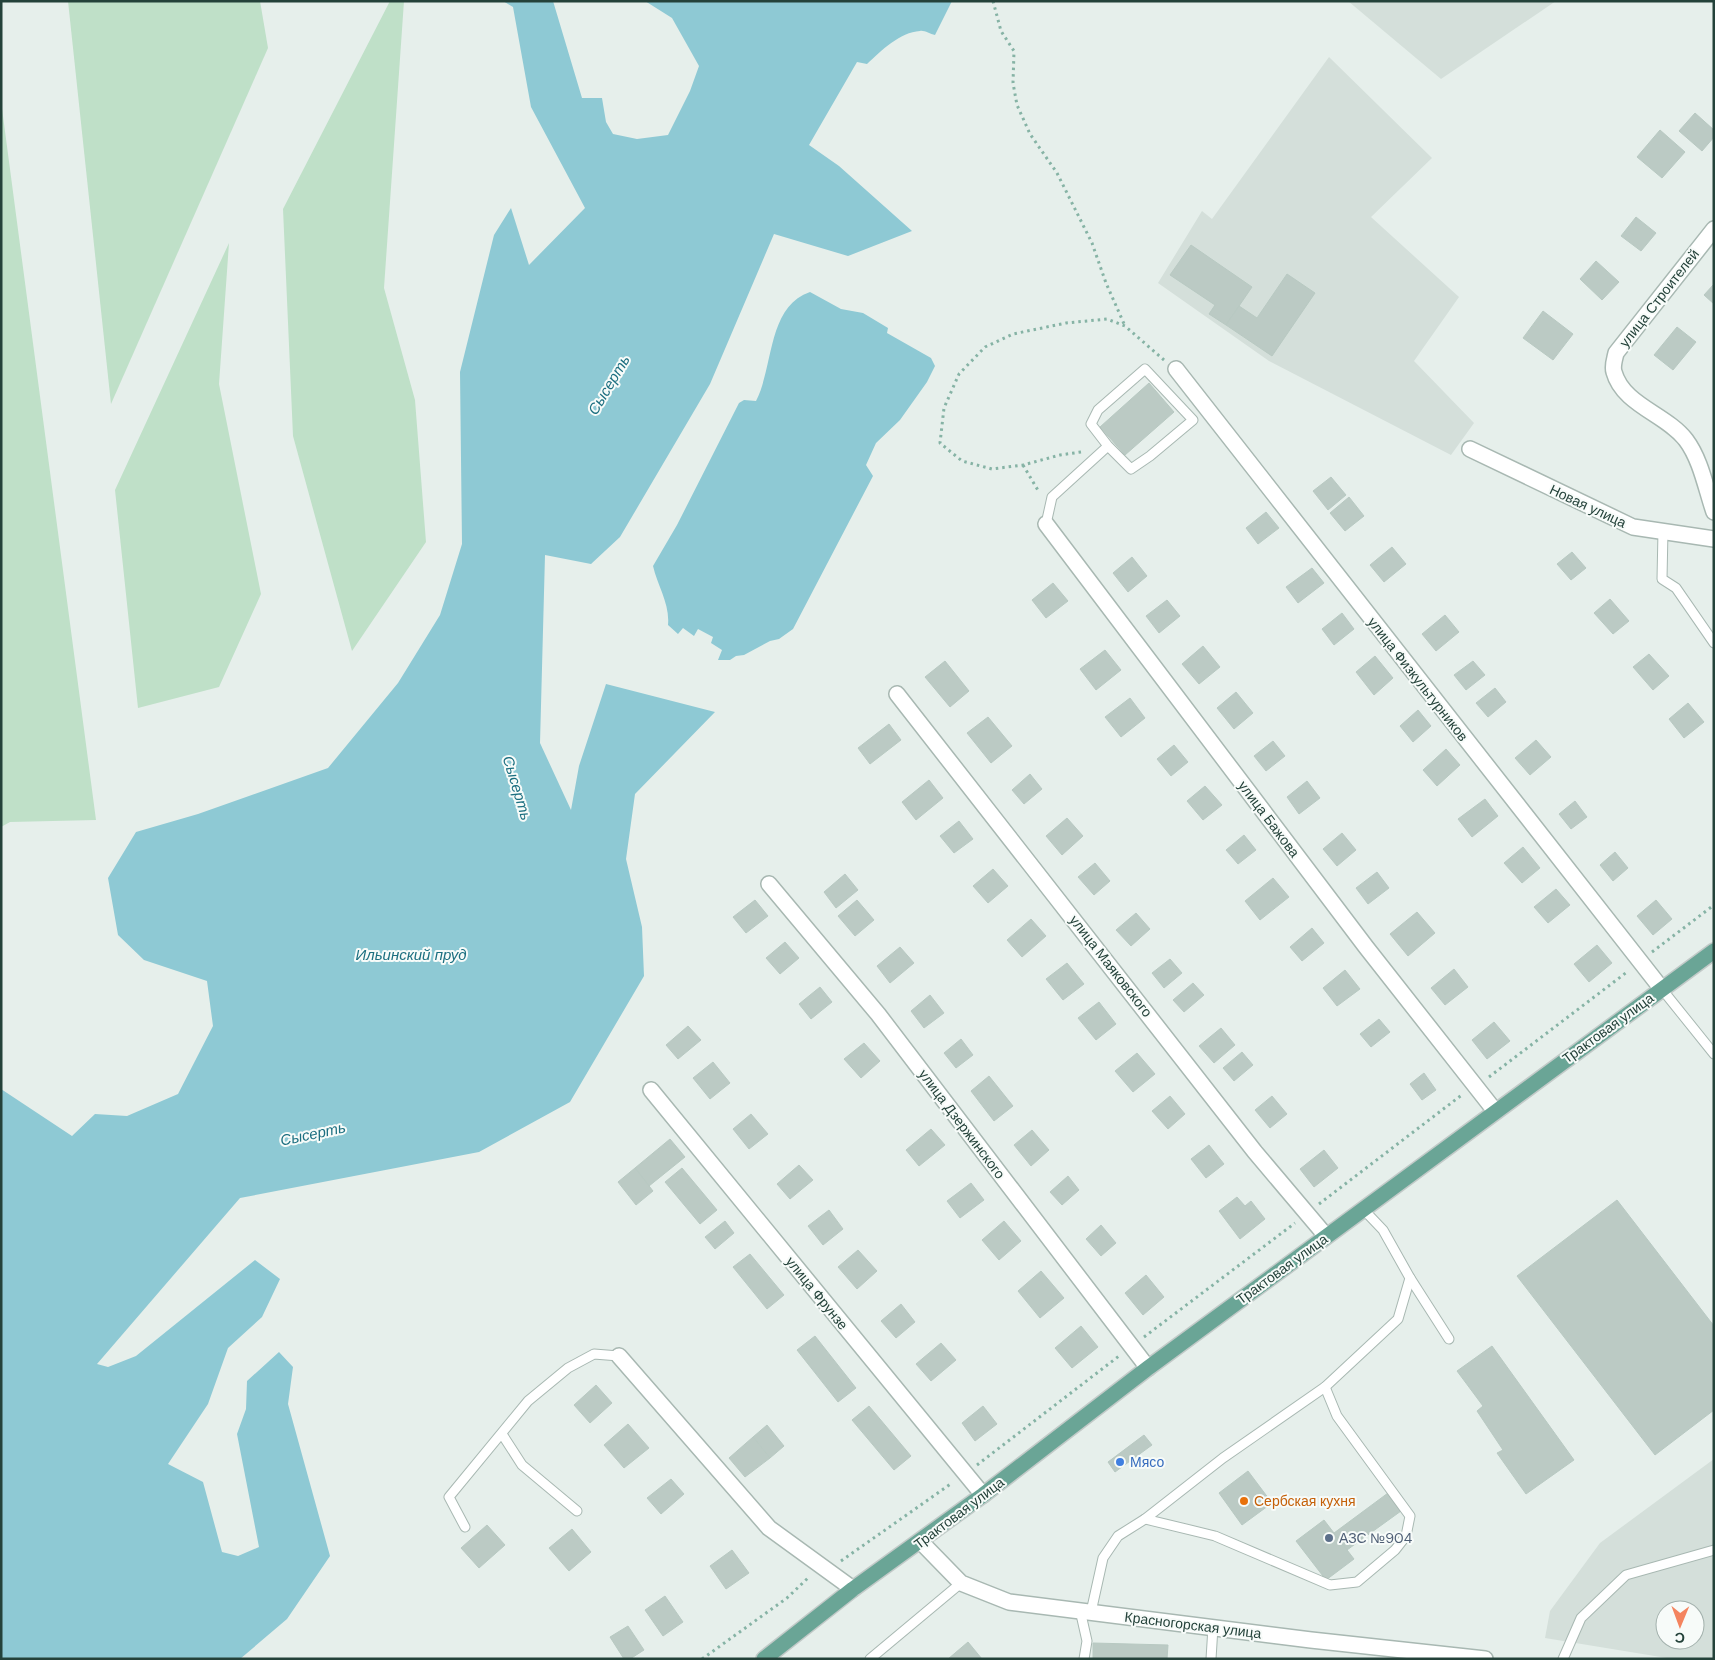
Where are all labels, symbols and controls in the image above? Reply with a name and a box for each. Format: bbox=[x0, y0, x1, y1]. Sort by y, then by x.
street label: улица Строителей bbox=[1615, 245, 1703, 351]
water label: Сысерть bbox=[583, 351, 635, 419]
street label: Новая улица bbox=[1547, 480, 1629, 532]
street label: улица Физкультурников bbox=[1364, 613, 1472, 745]
water label: Сысерть bbox=[498, 753, 536, 823]
street label: улица Бажова bbox=[1234, 777, 1304, 861]
street label: улица Маяковского bbox=[1066, 911, 1157, 1021]
water label: Ильинский пруд bbox=[355, 945, 467, 965]
street label: Трактовая улица bbox=[1559, 989, 1657, 1067]
street label: улица Дзержинского bbox=[915, 1066, 1009, 1183]
water label: Сысерть bbox=[278, 1117, 348, 1151]
street label: Трактовая улица bbox=[1233, 1230, 1331, 1308]
street label: улица Фрунзе bbox=[782, 1253, 852, 1334]
place label: Мясо bbox=[1130, 1453, 1164, 1471]
marker: Мясо bbox=[1114, 1456, 1126, 1468]
street label: Трактовая улица bbox=[910, 1473, 1008, 1553]
place label: Сербская кухня bbox=[1254, 1492, 1356, 1510]
marker: Сербская кухня bbox=[1238, 1495, 1250, 1507]
place label: АЗС №904 bbox=[1339, 1529, 1413, 1547]
marker: АЗС №904 bbox=[1323, 1532, 1335, 1544]
north arrow bbox=[1655, 1600, 1705, 1650]
street label: Красногорская улица bbox=[1124, 1608, 1263, 1642]
text: С bbox=[1675, 1629, 1685, 1647]

